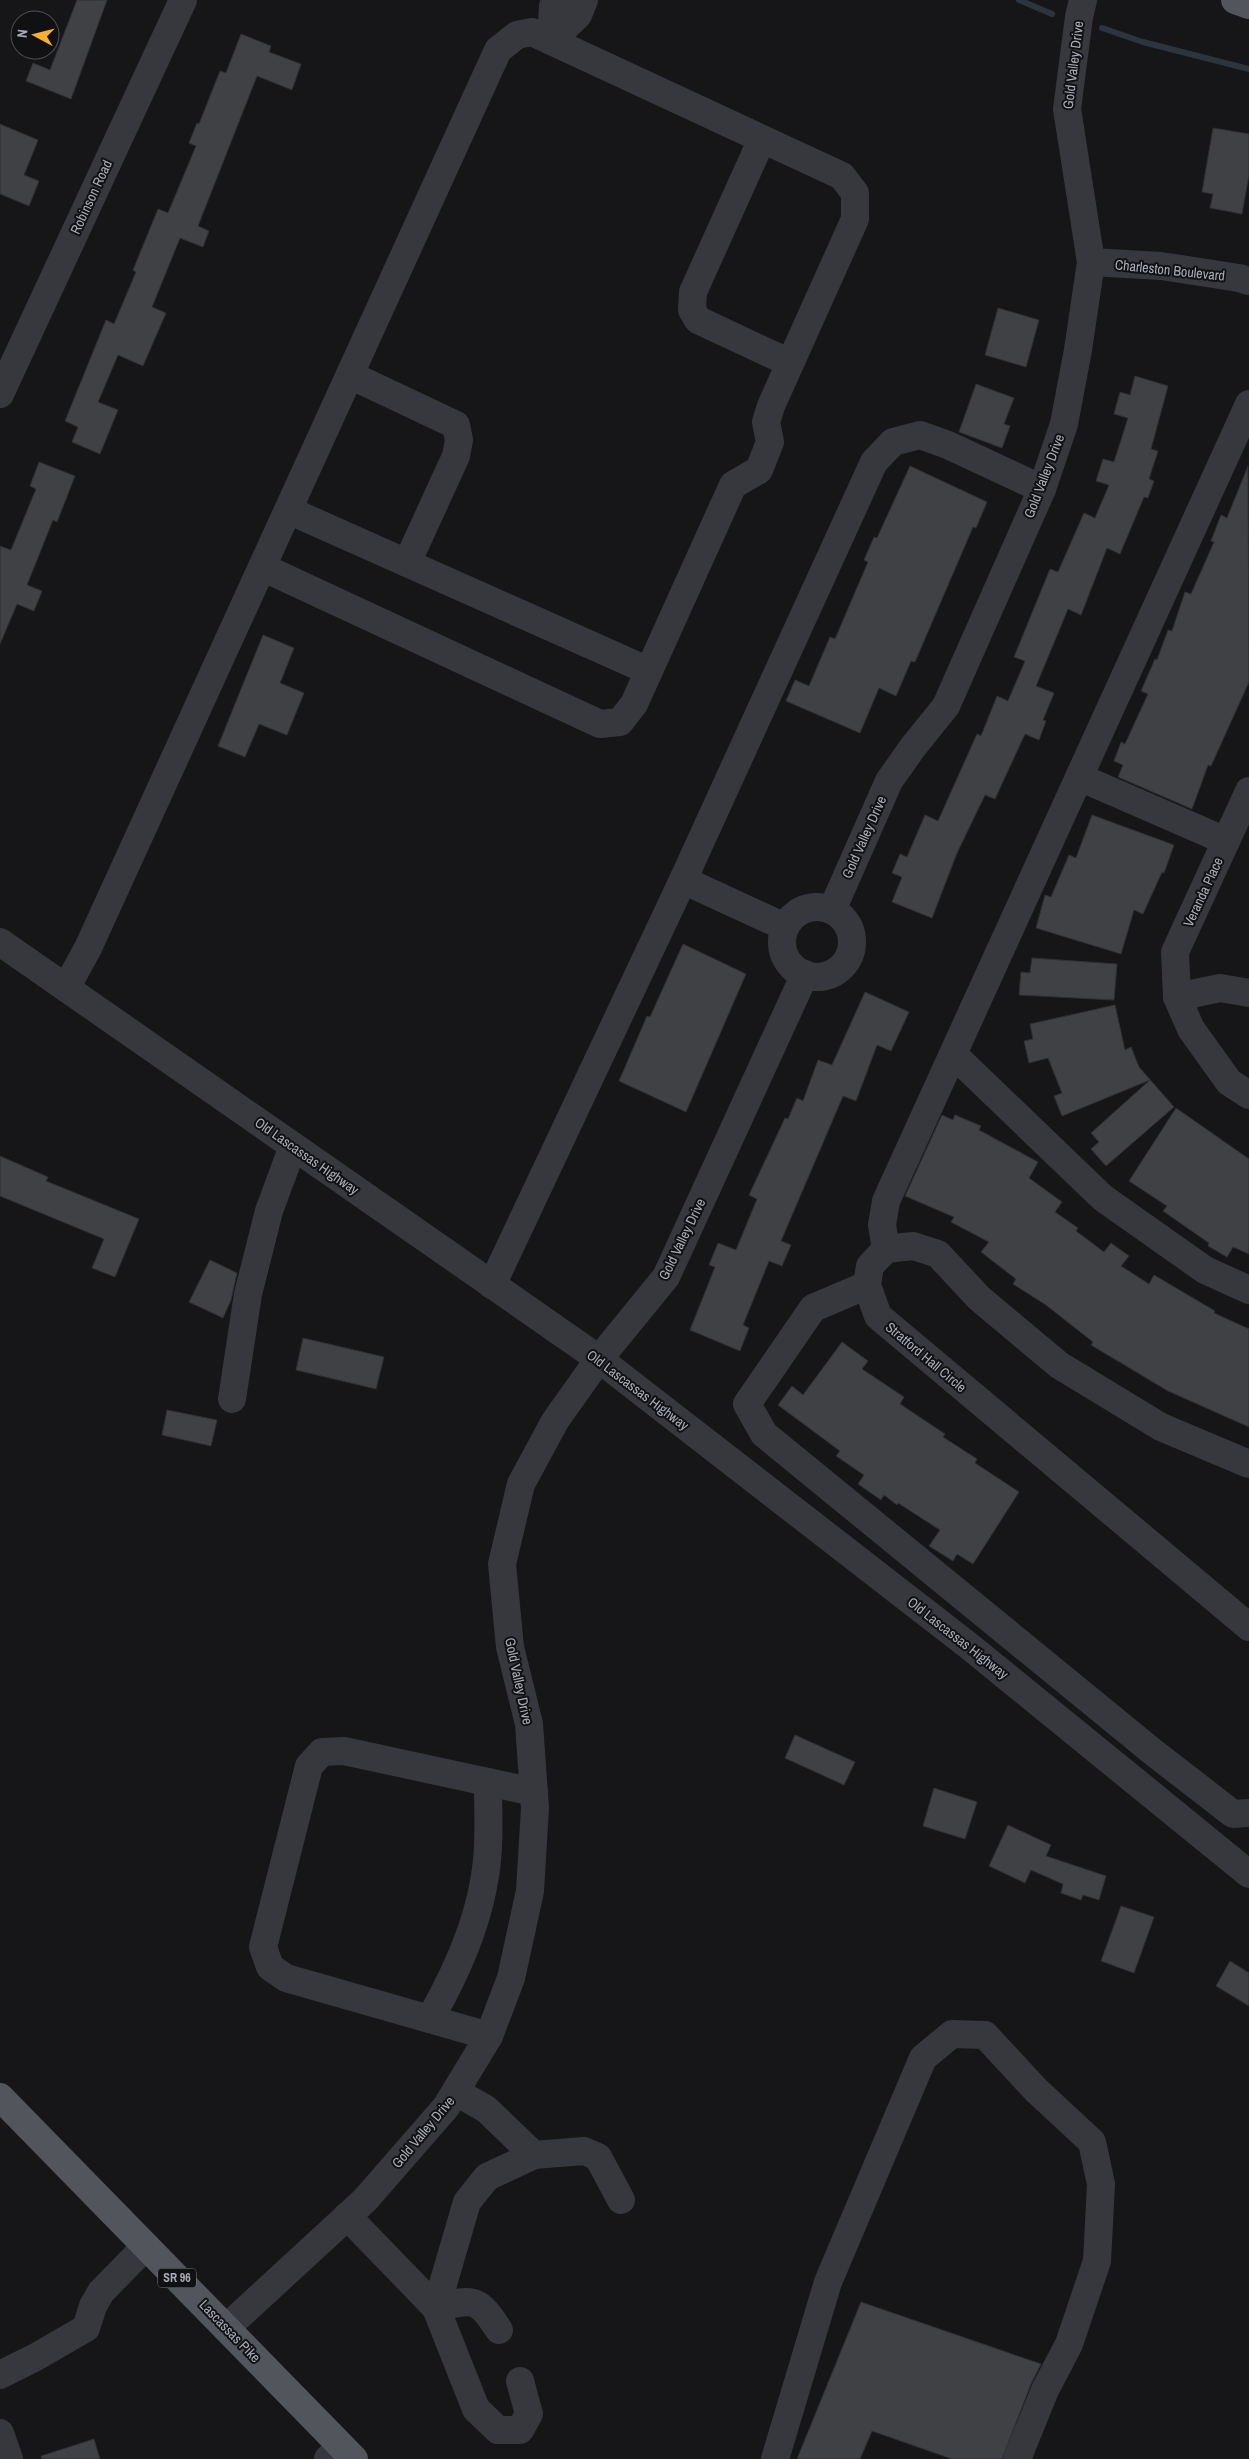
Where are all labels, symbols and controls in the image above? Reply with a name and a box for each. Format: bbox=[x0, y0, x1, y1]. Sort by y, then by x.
north arrow bbox=[10, 10, 60, 60]
street label: Gold Valley Drive bbox=[1059, 20, 1087, 110]
text: N bbox=[13, 28, 32, 39]
street label: Robinson Road bbox=[66, 157, 116, 237]
street label: Charleston Boulevard bbox=[1114, 255, 1226, 285]
street label: Gold Valley Drive bbox=[1020, 431, 1068, 521]
street label: Gold Valley Drive bbox=[838, 793, 890, 881]
street label: Veranda Place bbox=[1179, 854, 1227, 930]
street label: Old Lascassas Highway bbox=[251, 1113, 363, 1199]
street label: Gold Valley Drive bbox=[655, 1195, 709, 1283]
street label: Stratford Hall Circle bbox=[882, 1318, 970, 1396]
street label: Old Lascassas Highway bbox=[583, 1346, 693, 1434]
street label: Old Lascassas Highway bbox=[904, 1593, 1012, 1683]
street label: Gold Valley Drive bbox=[501, 1636, 537, 1726]
street label: Gold Valley Drive bbox=[388, 2092, 458, 2172]
road number: SR 96 bbox=[158, 2268, 196, 2288]
street label: Lascassas Pike bbox=[196, 2296, 264, 2366]

